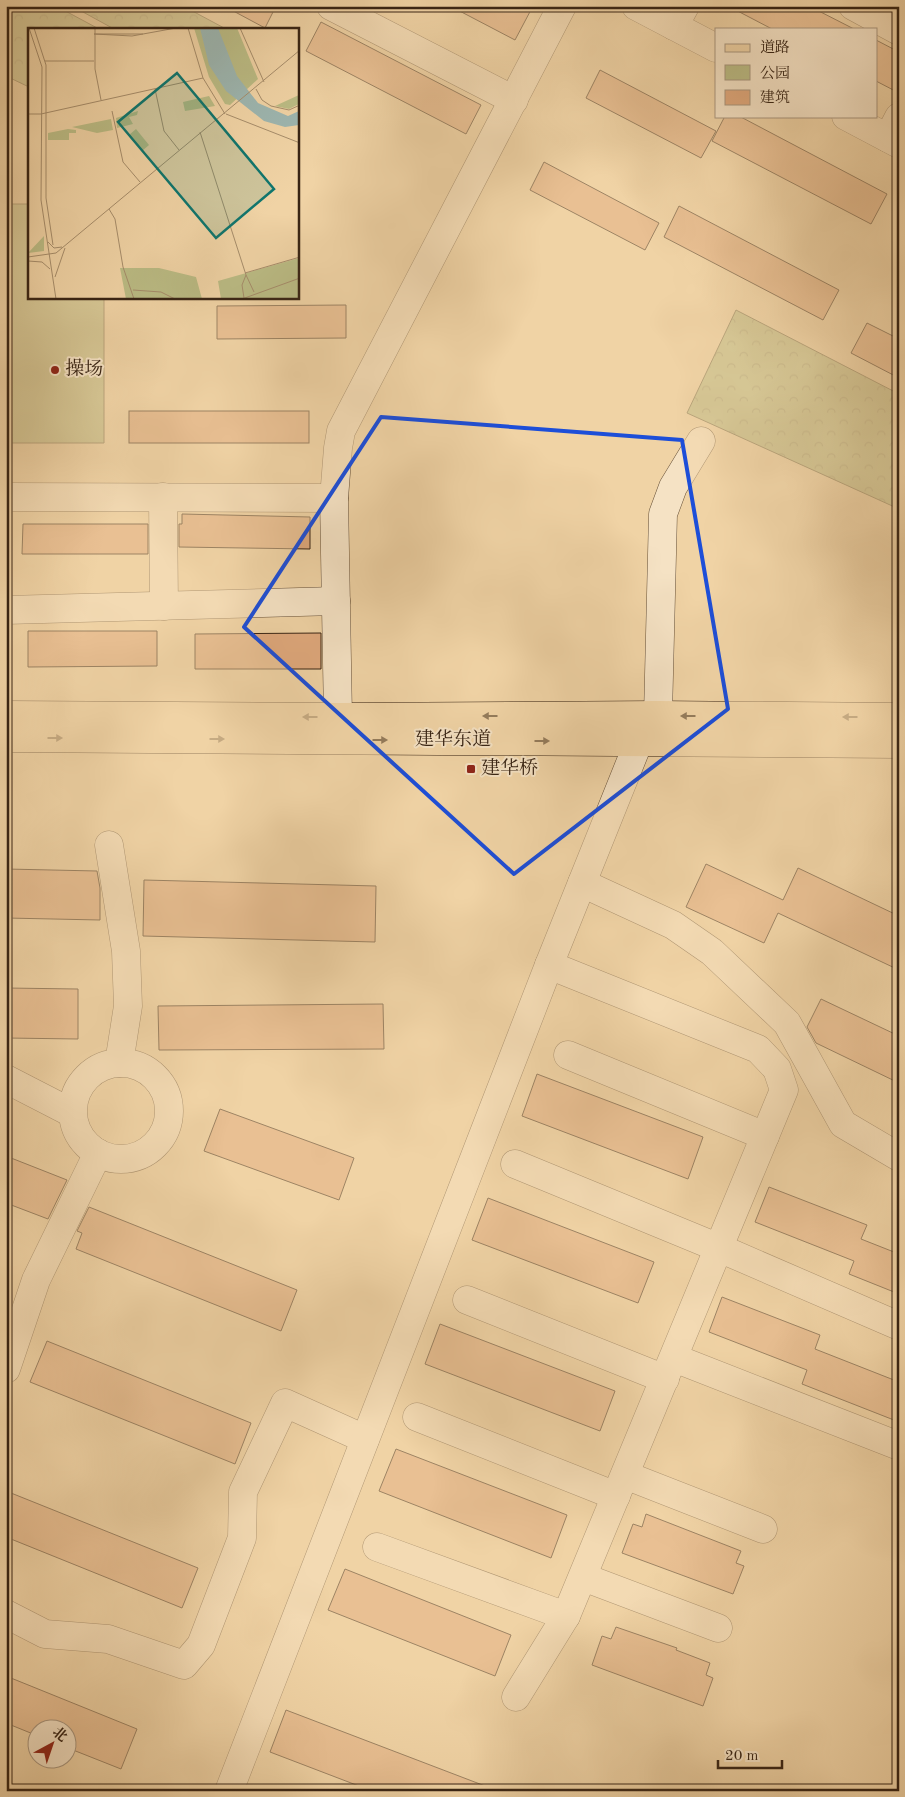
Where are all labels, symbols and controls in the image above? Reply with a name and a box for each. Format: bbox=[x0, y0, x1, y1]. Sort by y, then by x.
inset map bbox=[28, 28, 299, 299]
legend bbox=[715, 28, 878, 118]
text: 道路 bbox=[760, 39, 790, 56]
text: 公园 bbox=[760, 65, 790, 82]
text: 建筑 bbox=[760, 89, 790, 106]
place label: 操场 bbox=[65, 358, 103, 380]
marker: 操场 bbox=[49, 364, 61, 376]
one-way arrow bbox=[679, 711, 695, 719]
one-way arrow bbox=[482, 712, 498, 720]
one-way arrow bbox=[302, 713, 318, 721]
one-way arrow bbox=[842, 713, 858, 721]
street label: 建华东道 bbox=[415, 729, 491, 750]
one-way arrow bbox=[47, 734, 63, 742]
one-way arrow bbox=[210, 735, 226, 743]
one-way arrow bbox=[372, 736, 388, 744]
one-way arrow bbox=[535, 737, 551, 745]
place label: 建华桥 bbox=[481, 757, 538, 779]
marker: 建华桥 bbox=[465, 763, 477, 775]
north arrow bbox=[28, 1720, 78, 1770]
text: 北 bbox=[50, 1724, 70, 1745]
scale bar bbox=[718, 1737, 781, 1769]
text: 20 m bbox=[725, 1749, 759, 1764]

